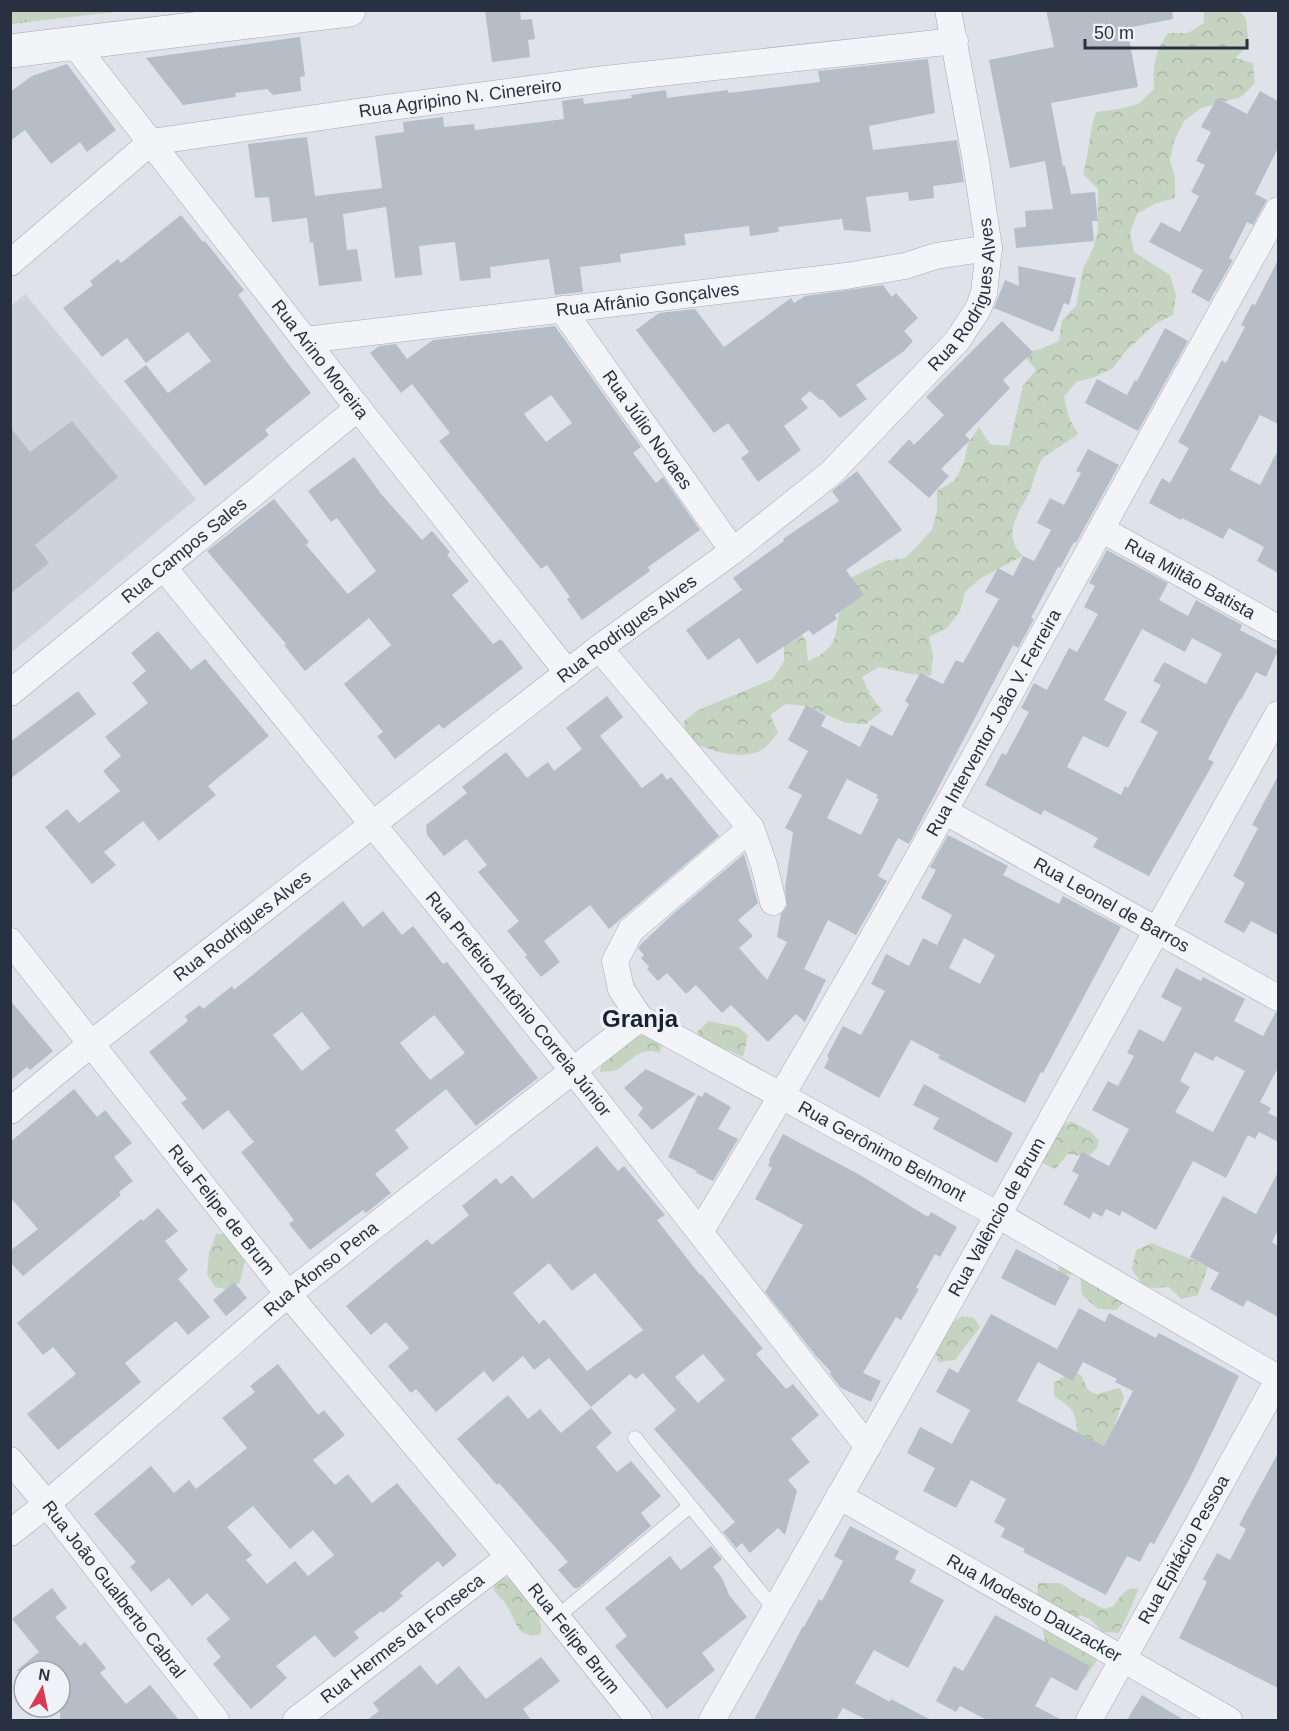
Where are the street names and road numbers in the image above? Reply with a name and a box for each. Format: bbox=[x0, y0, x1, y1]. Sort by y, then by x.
street label: Rua Agripino N. Cinereiro bbox=[357, 75, 563, 122]
street label: Rua Rodrigues Alves bbox=[924, 217, 999, 375]
street label: Rua Afrânio Gonçalves bbox=[555, 279, 740, 320]
street label: Rua Arino Moreira bbox=[268, 296, 373, 424]
street label: Rua Júlio Novaes bbox=[599, 366, 696, 493]
street label: Rua Campos Sales bbox=[118, 494, 250, 607]
street label: Rua Miltão Batista bbox=[1121, 534, 1260, 624]
street label: Rua Rodrigues Alves bbox=[553, 571, 700, 687]
street label: Rua Interventor João V. Ferreira bbox=[922, 605, 1065, 840]
street label: Rua Leonel de Barros bbox=[1030, 853, 1193, 956]
street label: Rua Rodrigues Alves bbox=[170, 866, 315, 986]
street label: Rua Prefeito Antônio Correia Júnior bbox=[422, 888, 615, 1120]
street label: Rua Gerônimo Belmont bbox=[795, 1097, 969, 1205]
street label: Rua Valêncio de Brum bbox=[944, 1134, 1049, 1300]
street label: Rua Felipe de Brum bbox=[164, 1141, 279, 1279]
street label: Rua Afonso Pena bbox=[260, 1217, 383, 1320]
street label: Rua Epitácio Pessoa bbox=[1134, 1471, 1234, 1627]
street label: Rua João Gualberto Cabral bbox=[38, 1497, 189, 1682]
street label: Rua Modesto Dauzacker bbox=[943, 1550, 1125, 1666]
street label: Rua Hermes da Fonseca bbox=[317, 1569, 489, 1707]
street label: Rua Felipe Brum bbox=[524, 1579, 624, 1697]

